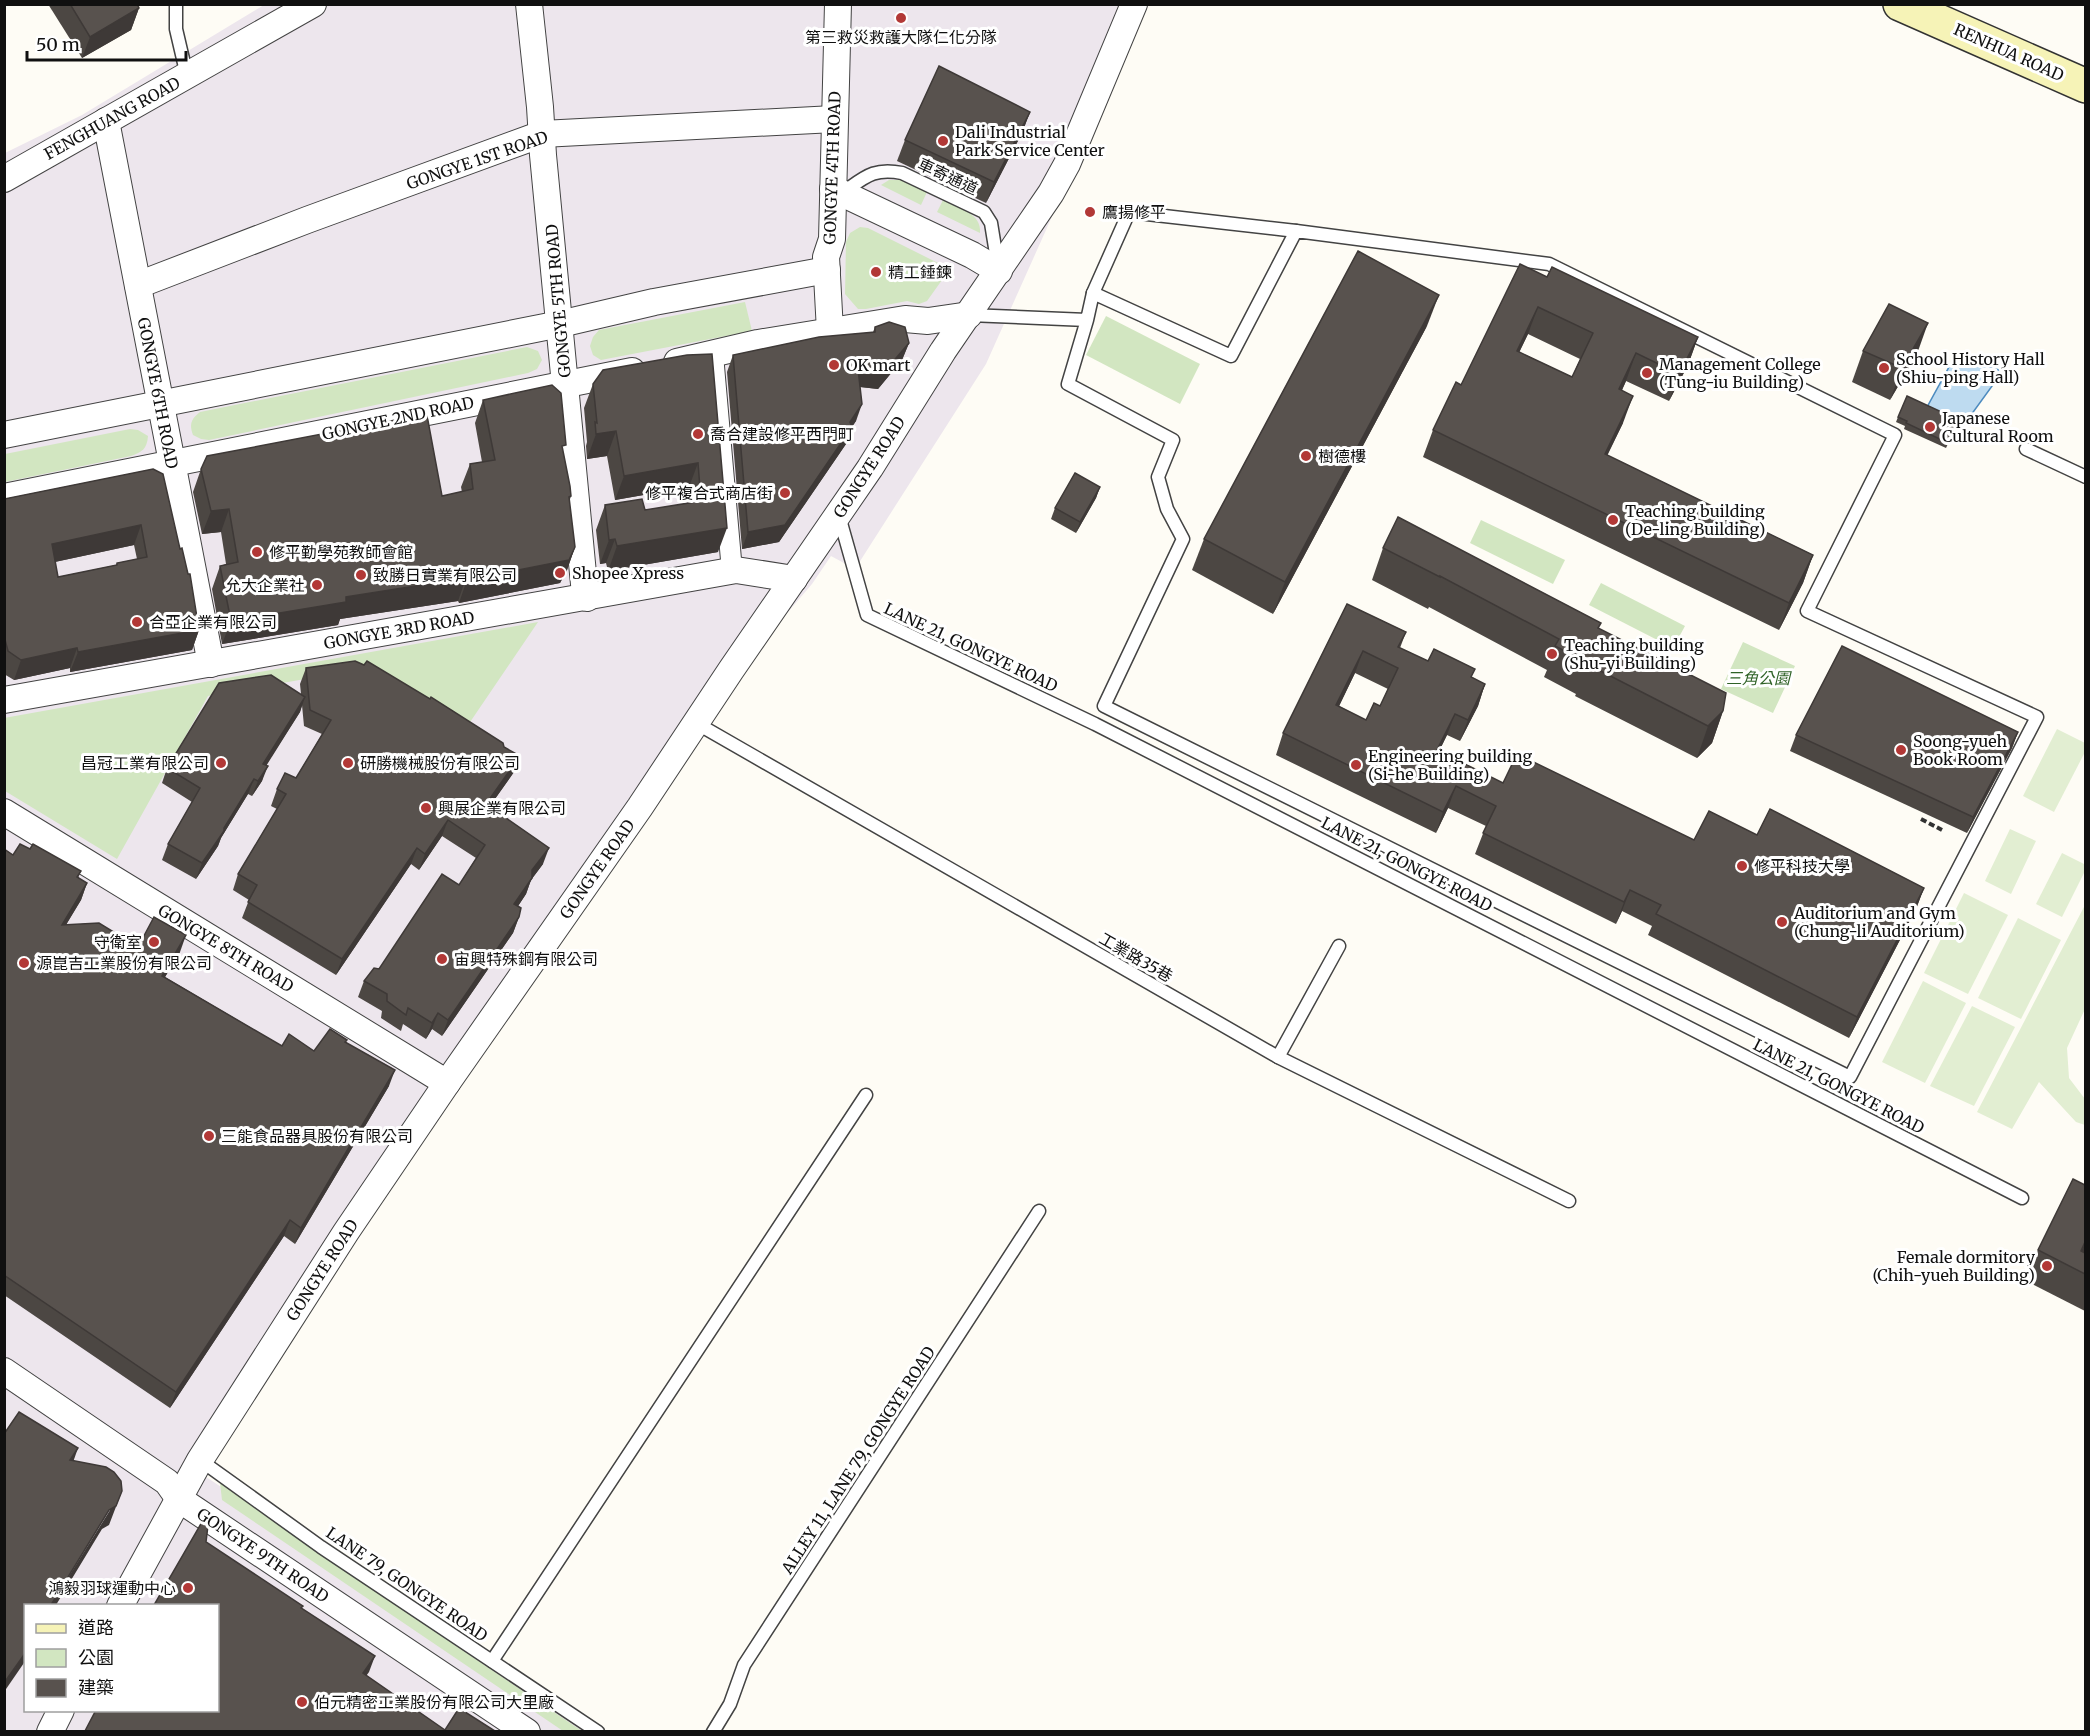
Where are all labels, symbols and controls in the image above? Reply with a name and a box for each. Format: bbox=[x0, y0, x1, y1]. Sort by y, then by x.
marker: 第三救災救護大隊仁化分隊 bbox=[894, 11, 908, 25]
street label: RENHUA ROAD bbox=[1951, 19, 2067, 85]
scale bar bbox=[27, 24, 186, 62]
place label: 第三救災救護大隊仁化分隊 bbox=[805, 27, 997, 47]
text: 50 m bbox=[36, 33, 80, 56]
street label: FENGHUANG ROAD bbox=[41, 72, 183, 164]
street label: GONGYE 4TH ROAD bbox=[819, 91, 845, 245]
place label: Dali Industrial Park Service Center bbox=[955, 122, 1105, 160]
street label: GONGYE 1ST ROAD bbox=[404, 126, 550, 194]
marker: Dali Industrial Park Service Center bbox=[936, 134, 950, 148]
street label: 車寄通道 bbox=[915, 153, 981, 199]
place label: 鷹揚修平 bbox=[1102, 202, 1166, 222]
marker: 鷹揚修平 bbox=[1083, 205, 1097, 219]
street label: GONGYE 5TH ROAD bbox=[541, 223, 575, 379]
place label: 精工錘鍊 bbox=[888, 262, 952, 282]
marker: 精工錘鍊 bbox=[869, 265, 883, 279]
street label: GONGYE 6TH ROAD bbox=[134, 316, 182, 470]
place label: School History Hall (Shiu-ping Hall) bbox=[1896, 349, 2045, 387]
place label: Management College (Tung-iu Building) bbox=[1659, 354, 1821, 392]
place label: OK mart bbox=[846, 355, 911, 375]
marker: OK mart bbox=[827, 358, 841, 372]
marker: School History Hall (Shiu-ping Hall) bbox=[1877, 361, 1891, 375]
marker: Management College (Tung-iu Building) bbox=[1640, 366, 1654, 380]
street label: GONGYE 2ND ROAD bbox=[320, 392, 476, 444]
place label: Japanese Cultural Room bbox=[1941, 408, 2054, 446]
street label: GONGYE ROAD bbox=[829, 412, 909, 522]
marker: Japanese Cultural Room bbox=[1923, 420, 1937, 434]
place label: 喬合建設修平西門町 bbox=[710, 424, 854, 444]
marker: 喬合建設修平西門町 bbox=[691, 427, 705, 441]
place label: 樹德樓 bbox=[1318, 446, 1366, 466]
marker: 樹德樓 bbox=[1299, 449, 1313, 463]
place label: 修平複合式商店街 bbox=[645, 483, 773, 503]
marker: 修平複合式商店街 bbox=[778, 486, 792, 500]
place label: Teaching building (De-ling Building) bbox=[1625, 501, 1765, 539]
marker: Teaching building (De-ling Building) bbox=[1606, 513, 1620, 527]
place label: 修平勤學苑教師會館 bbox=[269, 542, 413, 562]
marker: 修平勤學苑教師會館 bbox=[250, 545, 264, 559]
place label: Shopee Xpress bbox=[572, 563, 684, 583]
place label: 致勝日實業有限公司 bbox=[373, 565, 517, 585]
marker: Shopee Xpress bbox=[553, 566, 567, 580]
marker: 致勝日實業有限公司 bbox=[354, 568, 368, 582]
place label: 允大企業社 bbox=[225, 575, 305, 595]
marker: 允大企業社 bbox=[310, 578, 324, 592]
street label: LANE 21, GONGYE ROAD bbox=[881, 598, 1061, 696]
street label: GONGYE 3RD ROAD bbox=[322, 607, 476, 653]
place label: 合亞企業有限公司 bbox=[149, 612, 277, 632]
marker: 合亞企業有限公司 bbox=[130, 615, 144, 629]
place label: Teaching building (Shu-yi Building) bbox=[1564, 635, 1704, 673]
marker: Teaching building (Shu-yi Building) bbox=[1545, 647, 1559, 661]
park label: 三角公園 bbox=[1726, 668, 1792, 688]
place label: Soong-yueh Book Room bbox=[1913, 731, 2008, 769]
marker: Soong-yueh Book Room bbox=[1894, 743, 1908, 757]
place label: Engineering building (Si-he Building) bbox=[1368, 746, 1532, 784]
place label: 昌冠工業有限公司 bbox=[81, 753, 209, 773]
place label: 研勝機械股份有限公司 bbox=[360, 753, 520, 773]
marker: 昌冠工業有限公司 bbox=[214, 756, 228, 770]
marker: 研勝機械股份有限公司 bbox=[341, 756, 355, 770]
marker: Engineering building (Si-he Building) bbox=[1349, 758, 1363, 772]
place label: 興展企業有限公司 bbox=[438, 798, 566, 818]
marker: 興展企業有限公司 bbox=[419, 801, 433, 815]
street label: LANE 21, GONGYE ROAD bbox=[1318, 812, 1496, 916]
street label: GONGYE ROAD bbox=[555, 815, 639, 923]
place label: 修平科技大學 bbox=[1754, 856, 1850, 876]
marker: 修平科技大學 bbox=[1735, 859, 1749, 873]
street label: GONGYE 8TH ROAD bbox=[155, 900, 297, 996]
place label: Auditorium and Gym (Chung-li Auditorium) bbox=[1793, 903, 1965, 941]
marker: Auditorium and Gym (Chung-li Auditorium) bbox=[1775, 915, 1789, 929]
street label: 工業路35巷 bbox=[1096, 928, 1176, 986]
place label: 守衛室 bbox=[94, 932, 142, 952]
marker: 守衛室 bbox=[147, 935, 161, 949]
place label: 宙興特殊鋼有限公司 bbox=[454, 949, 598, 969]
marker: 宙興特殊鋼有限公司 bbox=[435, 952, 449, 966]
place label: 源崑吉工業股份有限公司 bbox=[36, 953, 212, 973]
marker: 源崑吉工業股份有限公司 bbox=[17, 956, 31, 970]
street label: LANE 21, GONGYE ROAD bbox=[1750, 1034, 1928, 1138]
place label: 三能食品器具股份有限公司 bbox=[221, 1126, 413, 1146]
marker: 三能食品器具股份有限公司 bbox=[202, 1129, 216, 1143]
street label: GONGYE ROAD bbox=[282, 1215, 362, 1325]
place label: Female dormitory (Chih-yueh Building) bbox=[1872, 1247, 2036, 1285]
marker: Female dormitory (Chih-yueh Building) bbox=[2040, 1259, 2054, 1273]
street label: ALLEY 11, LANE 79, GONGYE ROAD bbox=[776, 1342, 939, 1578]
street label: GONGYE 9TH ROAD bbox=[193, 1503, 333, 1607]
street label: LANE 79, GONGYE ROAD bbox=[323, 1522, 491, 1646]
place label: 鴻毅羽球運動中心 bbox=[48, 1578, 176, 1598]
marker: 鴻毅羽球運動中心 bbox=[181, 1581, 195, 1595]
legend bbox=[24, 1604, 219, 1712]
text: 道路 bbox=[78, 1616, 114, 1639]
text: 公園 bbox=[78, 1646, 114, 1669]
text: 建築 bbox=[78, 1676, 114, 1699]
place label: 伯元精密工業股份有限公司大里廠 bbox=[314, 1692, 554, 1712]
marker: 伯元精密工業股份有限公司大里廠 bbox=[295, 1695, 309, 1709]

